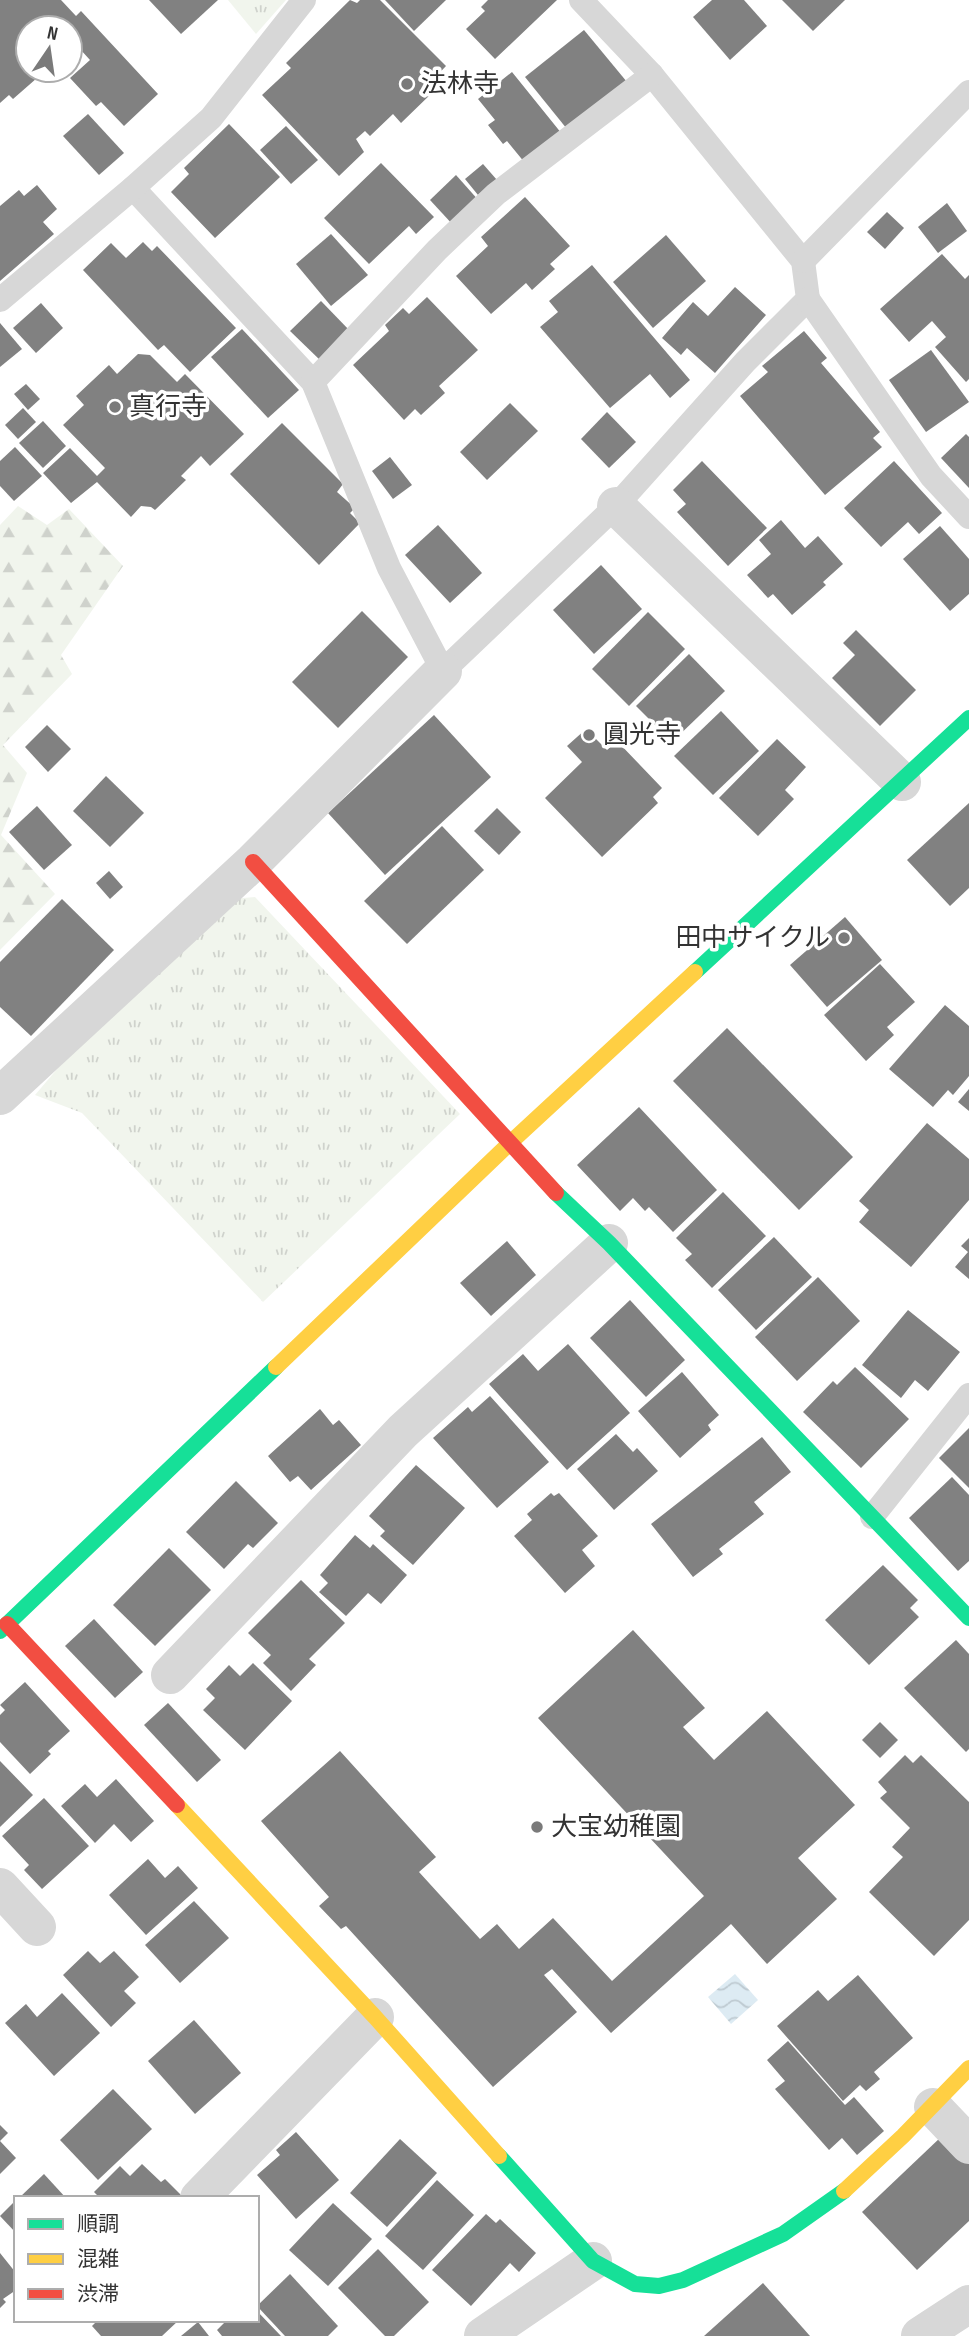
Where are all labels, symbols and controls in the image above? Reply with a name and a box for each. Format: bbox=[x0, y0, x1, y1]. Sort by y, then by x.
north arrow bbox=[14, 14, 84, 84]
text: N bbox=[45, 22, 60, 46]
place label: 法林寺 bbox=[421, 69, 499, 100]
marker: 法林寺 bbox=[399, 76, 415, 92]
place label: 真行寺 bbox=[129, 392, 207, 423]
marker: 真行寺 bbox=[107, 399, 123, 415]
place label: 圓光寺 bbox=[603, 720, 681, 751]
marker: 圓光寺 bbox=[581, 727, 597, 743]
place label: 田中サイクル bbox=[675, 923, 830, 954]
marker: 田中サイクル bbox=[836, 930, 852, 946]
place label: 大宝幼稚園 bbox=[551, 1812, 681, 1843]
marker: 大宝幼稚園 bbox=[529, 1819, 545, 1835]
legend bbox=[14, 2196, 259, 2322]
text: 順調 bbox=[77, 2212, 119, 2237]
text: 混雑 bbox=[77, 2247, 119, 2272]
text: 渋滞 bbox=[77, 2282, 119, 2307]

